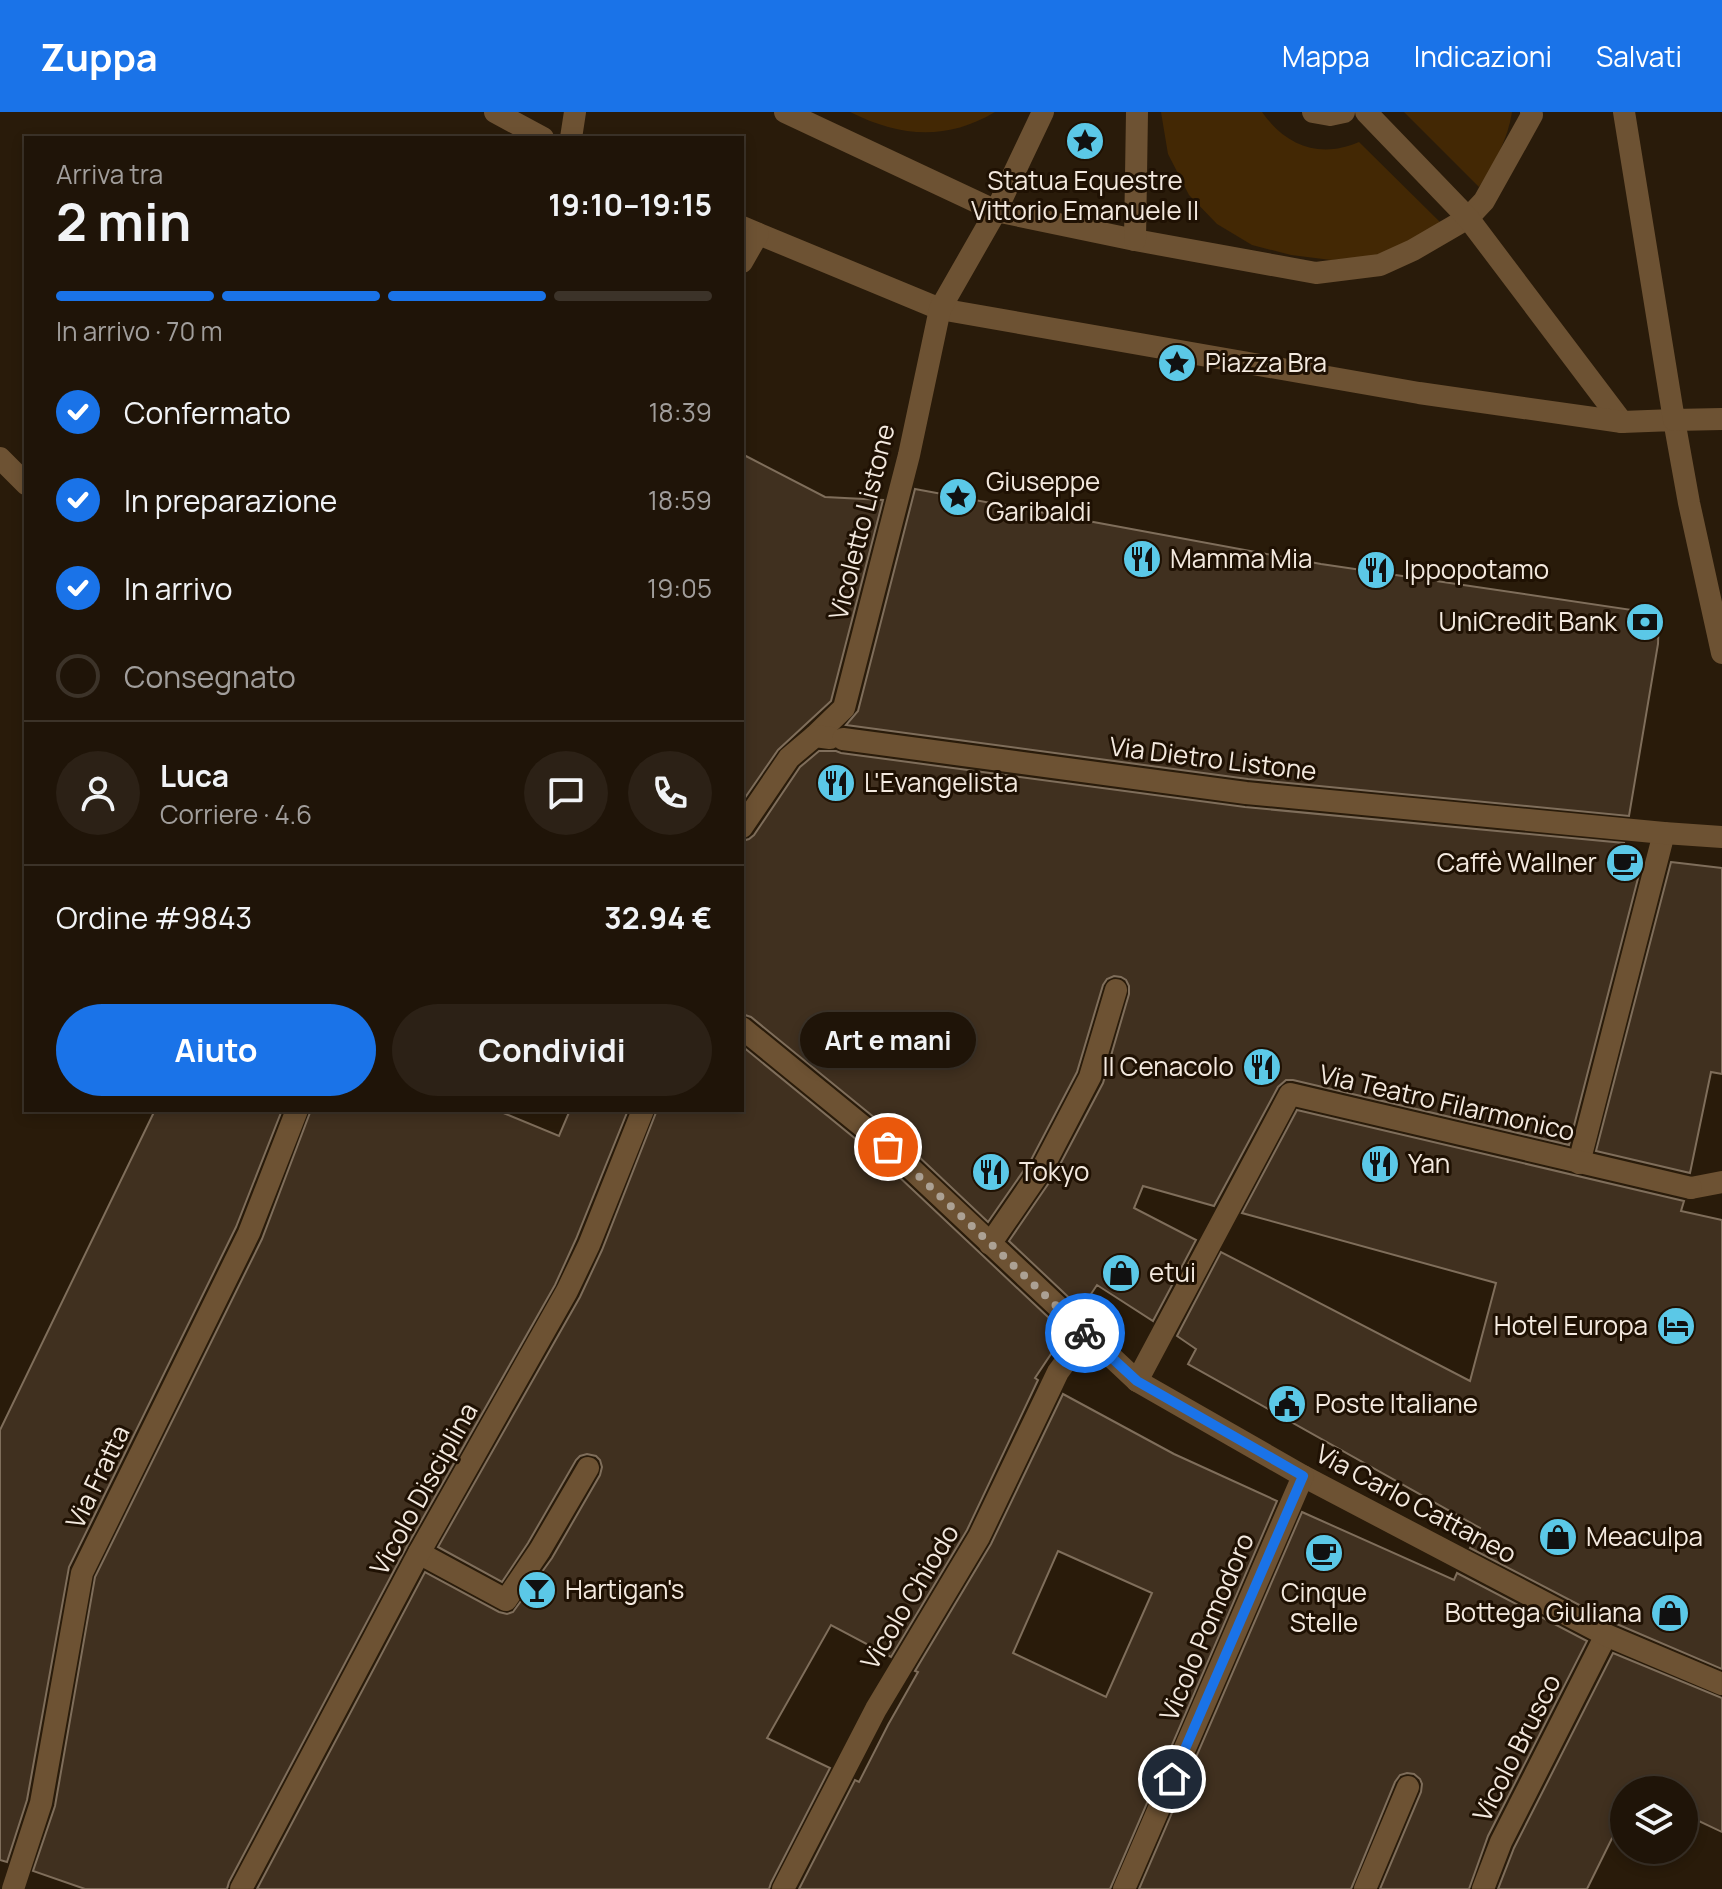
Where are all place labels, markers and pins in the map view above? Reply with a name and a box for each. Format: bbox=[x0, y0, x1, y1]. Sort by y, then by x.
place icon: Statua Equestre Vittorio Emanuele II bbox=[1064, 120, 1106, 162]
place label: Statua Equestre Vittorio Emanuele II bbox=[971, 162, 1199, 228]
place icon: Piazza Bra bbox=[1156, 342, 1198, 384]
place label: Piazza Bra bbox=[1205, 344, 1327, 380]
place label: Giuseppe Garibaldi bbox=[986, 463, 1100, 529]
place icon: Giuseppe Garibaldi bbox=[937, 476, 979, 518]
restaurant icon: Mamma Mia bbox=[1121, 538, 1163, 580]
place label: Mamma Mia bbox=[1170, 540, 1312, 576]
restaurant icon: Ippopotamo bbox=[1355, 549, 1397, 591]
place label: Ippopotamo bbox=[1404, 551, 1549, 587]
bank icon: UniCredit Bank bbox=[1624, 601, 1666, 643]
place label: UniCredit Bank bbox=[1439, 603, 1618, 639]
restaurant icon: L'Evangelista bbox=[815, 762, 857, 804]
place label: L'Evangelista bbox=[864, 764, 1018, 800]
cafe icon: Caffè Wallner bbox=[1604, 842, 1646, 884]
place label: Caffè Wallner bbox=[1437, 844, 1597, 880]
callout: Art e mani bbox=[800, 1011, 976, 1067]
restaurant icon: Il Cenacolo bbox=[1241, 1046, 1283, 1088]
place label: Il Cenacolo bbox=[1103, 1048, 1234, 1084]
pin bbox=[854, 1113, 922, 1181]
restaurant icon: Yan bbox=[1359, 1143, 1401, 1185]
place label: Yan bbox=[1408, 1145, 1450, 1181]
restaurant icon: Tokyo bbox=[970, 1151, 1012, 1193]
place label: Tokyo bbox=[1019, 1153, 1089, 1189]
shop icon: etui bbox=[1100, 1252, 1142, 1294]
place label: etui bbox=[1149, 1254, 1196, 1290]
hotel icon: Hotel Europa bbox=[1655, 1305, 1697, 1347]
place label: Hotel Europa bbox=[1494, 1307, 1648, 1343]
public building icon: Poste Italiane bbox=[1266, 1383, 1308, 1425]
place label: Poste Italiane bbox=[1315, 1385, 1478, 1421]
shop icon: Meaculpa bbox=[1537, 1516, 1579, 1558]
place label: Meaculpa bbox=[1586, 1518, 1703, 1554]
cafe icon: Cinque Stelle bbox=[1303, 1532, 1345, 1574]
bar icon: Hartigan's bbox=[516, 1569, 558, 1611]
place label: Hartigan's bbox=[565, 1571, 684, 1607]
place label: Cinque Stelle bbox=[1281, 1574, 1367, 1640]
shop icon: Bottega Giuliana bbox=[1649, 1592, 1691, 1634]
place label: Bottega Giuliana bbox=[1445, 1594, 1642, 1630]
pin bbox=[1138, 1745, 1206, 1813]

